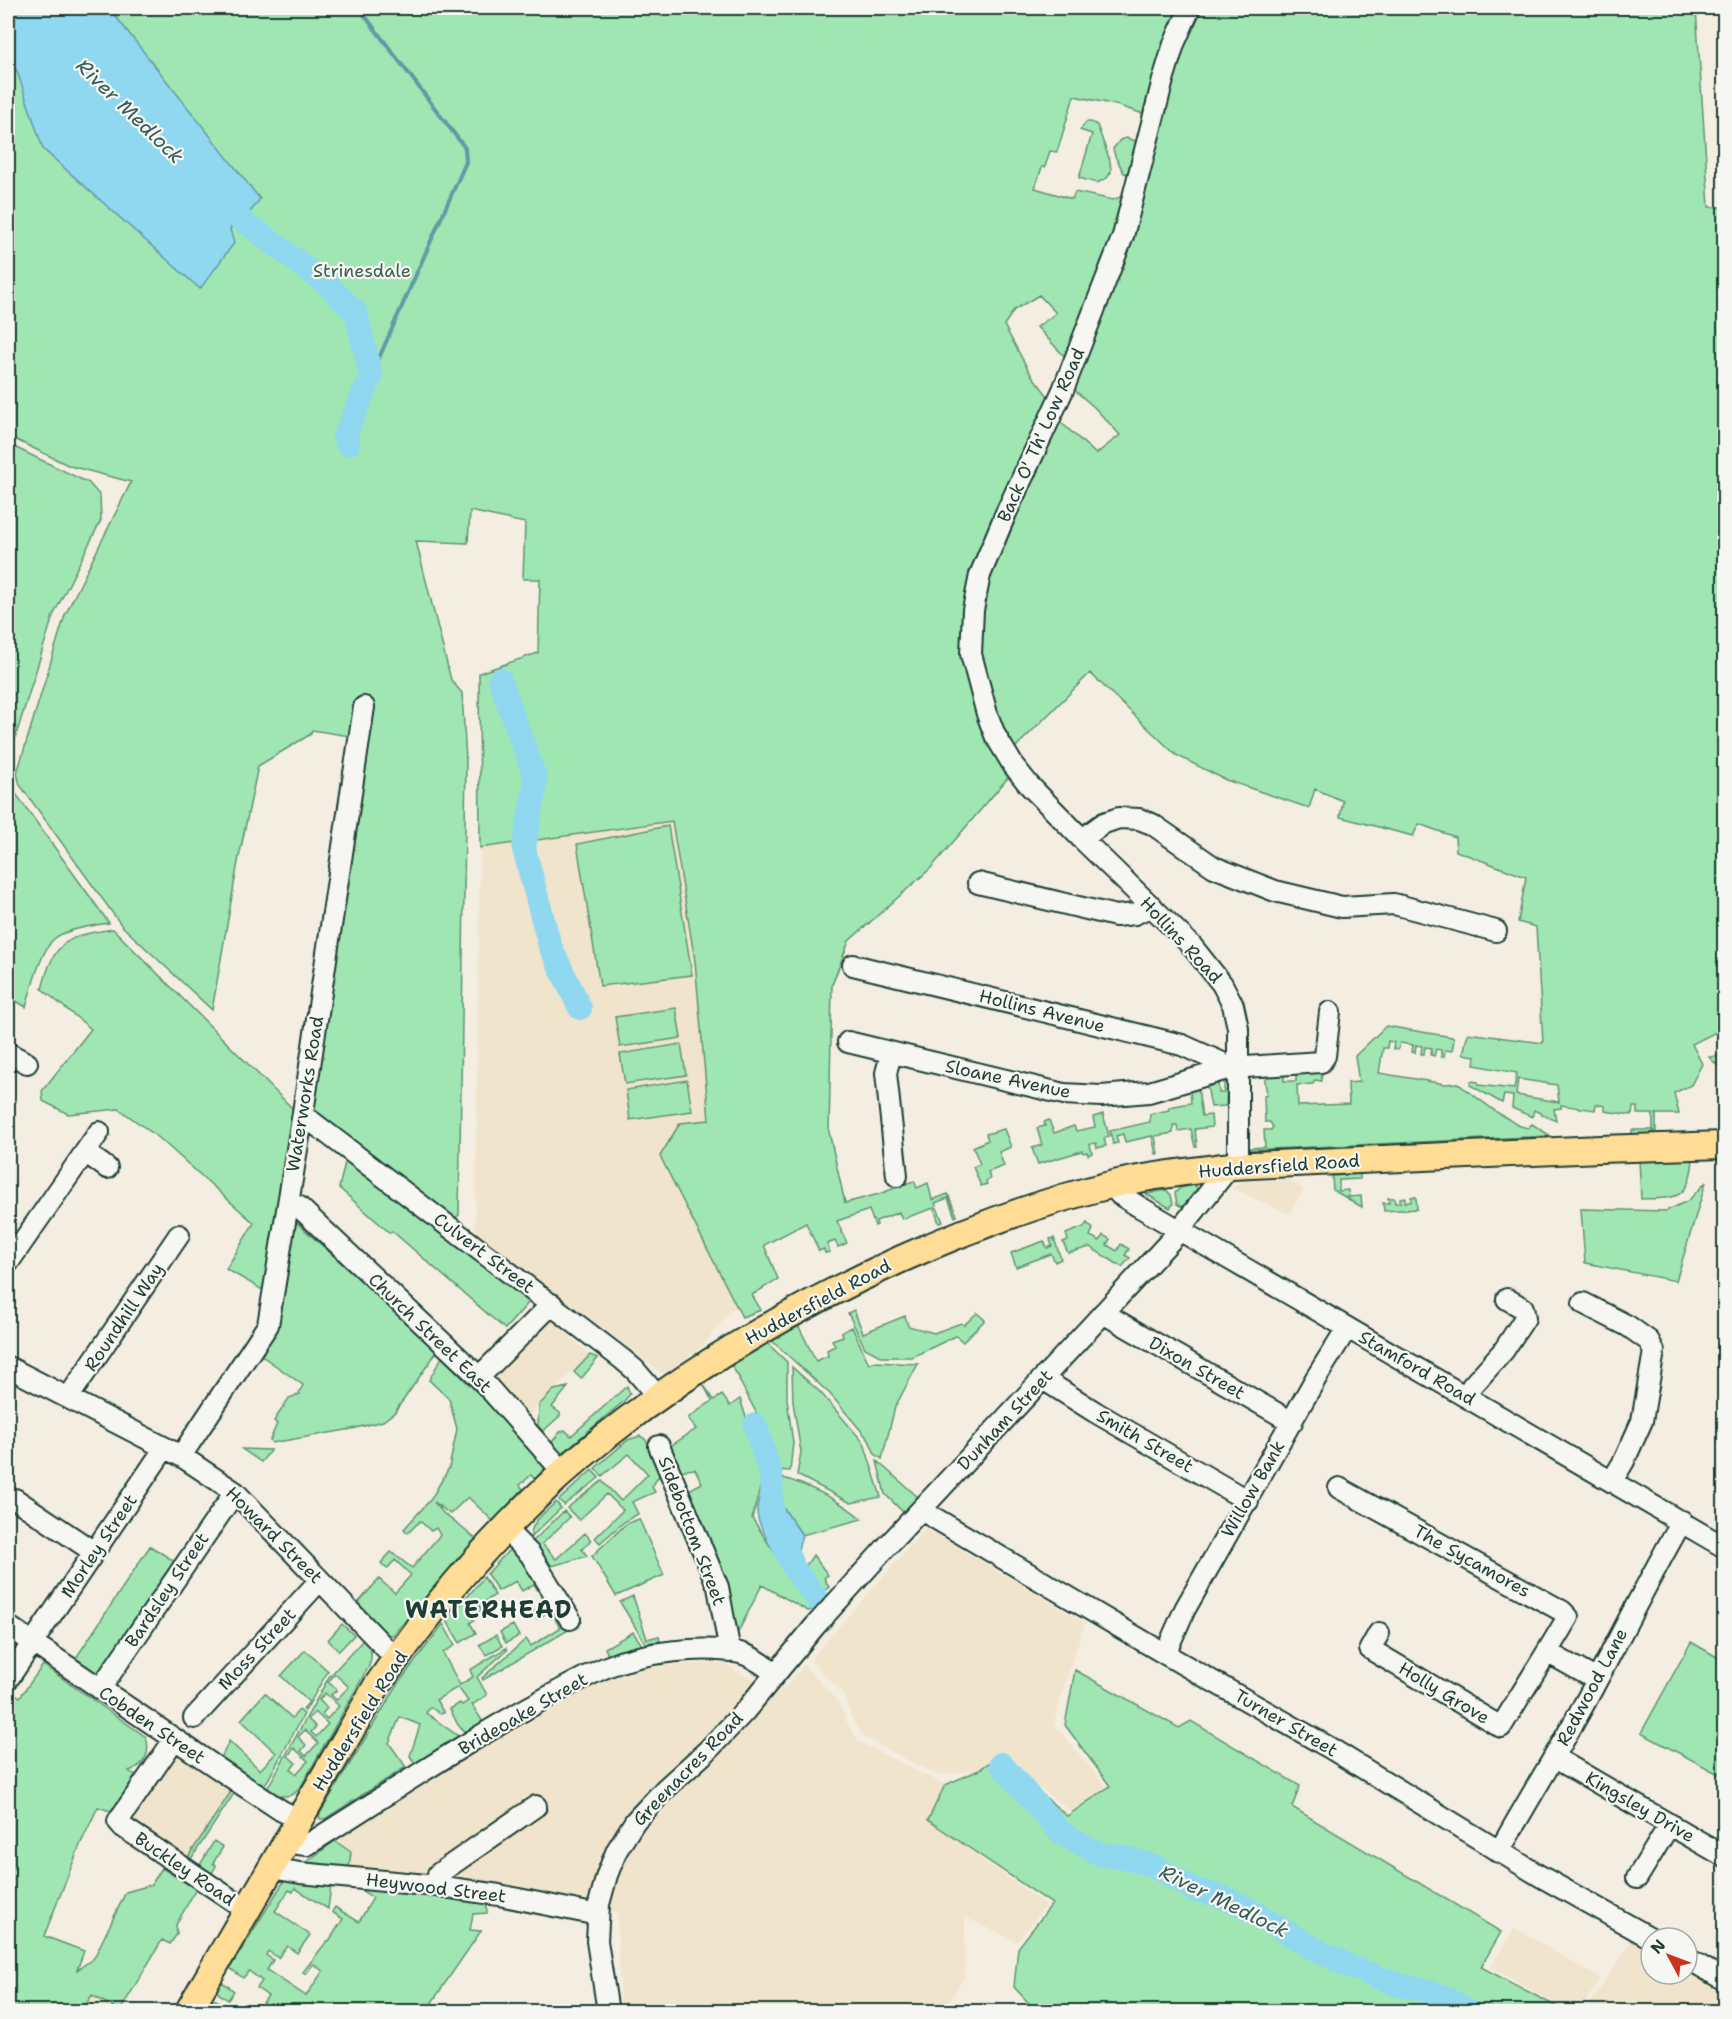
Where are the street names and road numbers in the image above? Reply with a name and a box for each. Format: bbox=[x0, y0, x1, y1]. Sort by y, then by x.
street label: Back O' Th' Low Road bbox=[992, 344, 1090, 526]
street label: Hollins Road bbox=[1135, 891, 1227, 989]
street label: Hollins Avenue bbox=[977, 984, 1107, 1038]
street label: Waterworks Road bbox=[281, 1014, 329, 1174]
street label: Sloane Avenue bbox=[943, 1054, 1073, 1104]
street label: Huddersfield Road bbox=[1197, 1148, 1361, 1184]
street label: Culvert Street bbox=[429, 1207, 539, 1299]
street label: Huddersfield Road bbox=[741, 1253, 895, 1351]
street label: Roundhill Way bbox=[79, 1258, 169, 1376]
street label: Church Street East bbox=[363, 1268, 497, 1398]
street label: Stamford Road bbox=[1354, 1325, 1480, 1411]
street label: Dixon Street bbox=[1145, 1331, 1250, 1405]
street label: Dunham Street bbox=[952, 1364, 1058, 1476]
street label: Smith Street bbox=[1092, 1404, 1198, 1478]
street label: Willow Bank bbox=[1216, 1436, 1290, 1542]
street label: Sidebottom Street bbox=[653, 1453, 732, 1609]
street label: Howard Street bbox=[220, 1481, 328, 1589]
street label: Morley Street bbox=[55, 1489, 143, 1603]
street label: The Sycamores bbox=[1409, 1519, 1535, 1603]
street label: Bardsley Street bbox=[120, 1528, 214, 1652]
street label: Moss Street bbox=[213, 1603, 301, 1695]
street label: Redwood Lane bbox=[1551, 1624, 1633, 1750]
street label: Huddersfield Road bbox=[307, 1646, 413, 1796]
street label: Holly Grove bbox=[1394, 1656, 1494, 1730]
street label: Brideoake Street bbox=[454, 1667, 592, 1761]
street label: Cobden Street bbox=[94, 1681, 210, 1770]
street label: Turner Street bbox=[1230, 1684, 1342, 1762]
street label: Greenacres Road bbox=[627, 1707, 749, 1831]
street label: Kingsley Drive bbox=[1581, 1766, 1699, 1848]
street label: Buckley Road bbox=[130, 1826, 240, 1912]
street label: Heywood Street bbox=[365, 1867, 508, 1909]

